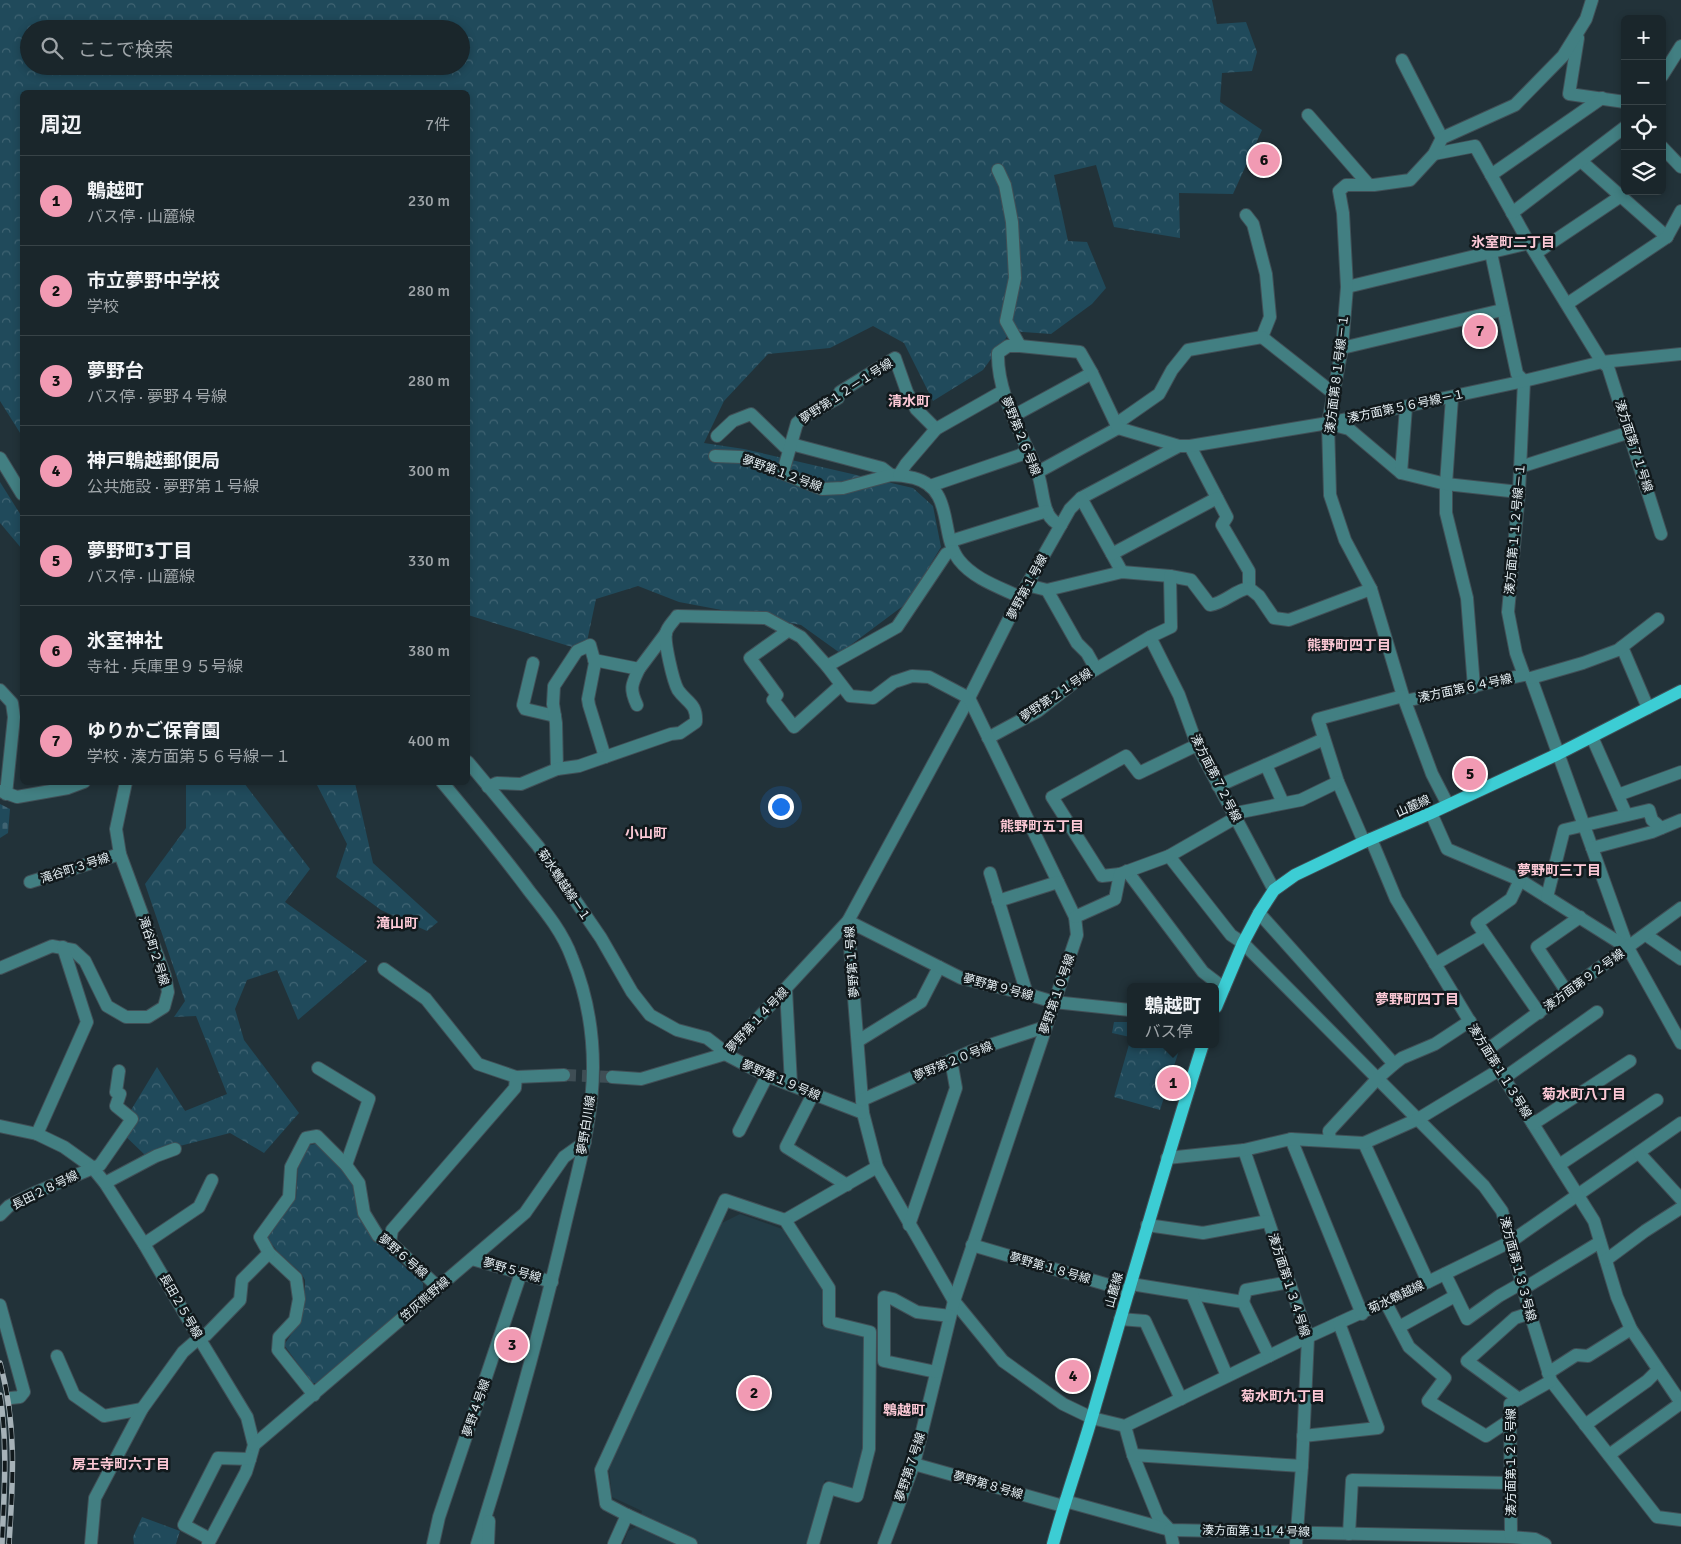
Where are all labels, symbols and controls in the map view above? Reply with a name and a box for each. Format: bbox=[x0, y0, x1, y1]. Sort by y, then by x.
map controls bbox=[1621, 15, 1666, 195]
button: + bbox=[1621, 15, 1666, 60]
search box bbox=[20, 20, 470, 75]
icon: search bbox=[38, 34, 66, 62]
text: ここで検索 bbox=[78, 38, 173, 62]
button: − bbox=[1621, 60, 1666, 105]
button: locate bbox=[1621, 105, 1666, 150]
text: 周辺 bbox=[40, 112, 82, 138]
text: 7件 bbox=[425, 115, 450, 135]
pin: 6 bbox=[1248, 141, 1280, 179]
button: layers bbox=[1621, 150, 1666, 195]
text: 鵯越町 bbox=[87, 179, 144, 203]
text: 1 bbox=[52, 191, 60, 211]
text: 230 m bbox=[408, 191, 450, 211]
text: バス停 · 山麓線 bbox=[87, 207, 195, 227]
district label: 氷室町二丁目 bbox=[1471, 234, 1555, 251]
text: 市立夢野中学校 bbox=[87, 269, 220, 293]
text: 2 bbox=[52, 281, 60, 301]
text: 280 m bbox=[408, 281, 450, 301]
text: 学校 bbox=[87, 297, 119, 317]
pin: 7 bbox=[1464, 312, 1496, 350]
street label: 湊方面第８１号線－１ bbox=[1323, 314, 1352, 435]
street label: 夢野第１２－１号線 bbox=[797, 356, 896, 427]
text: 夢野台 bbox=[87, 359, 144, 383]
text: 3 bbox=[52, 371, 60, 391]
text: 280 m bbox=[408, 371, 450, 391]
text: バス停 · 夢野４号線 bbox=[87, 387, 227, 407]
street label: 湊方面第５６号線－１ bbox=[1346, 387, 1466, 426]
district label: 清水町 bbox=[888, 393, 930, 410]
street label: 夢野第２６号線 bbox=[998, 394, 1043, 478]
street label: 湊方面第７１号線 bbox=[1612, 398, 1655, 494]
text: 神戸鵯越郵便局 bbox=[87, 449, 220, 473]
street label: 夢野第１２号線 bbox=[740, 452, 824, 495]
text: 4 bbox=[52, 461, 60, 481]
text: 300 m bbox=[408, 461, 450, 481]
street label: 湊方面第１１２号線－１ bbox=[1502, 463, 1529, 595]
text: 公共施設 · 夢野第１号線 bbox=[87, 477, 259, 497]
text: 夢野町3丁目 bbox=[87, 539, 192, 563]
text: 5 bbox=[52, 551, 60, 571]
text: 330 m bbox=[408, 551, 450, 571]
street label: 夢野第１号線 bbox=[1004, 552, 1051, 623]
text: バス停 · 山麓線 bbox=[87, 567, 195, 587]
text: 氷室神社 bbox=[87, 629, 163, 653]
district label: 熊野町四丁目 bbox=[1307, 637, 1391, 654]
text: 6 bbox=[52, 641, 60, 661]
text: 380 m bbox=[408, 641, 450, 661]
text: 寺社 · 兵庫里９５号線 bbox=[87, 657, 243, 677]
street label: 夢野第２１号線 bbox=[1017, 666, 1095, 725]
street label: 湊方面第６４号線 bbox=[1417, 671, 1514, 706]
text: ゆりかご保育園 bbox=[87, 719, 220, 743]
text: 7 bbox=[52, 731, 60, 751]
text: 400 m bbox=[408, 731, 450, 751]
street label: 湊方面第７２号線 bbox=[1187, 732, 1244, 824]
text: 学校 · 湊方面第５６号線－１ bbox=[87, 747, 291, 767]
pin: 5 bbox=[1454, 755, 1486, 793]
street label: 山麓線 bbox=[1394, 792, 1433, 821]
your location bbox=[768, 794, 794, 820]
district label: 熊野町五丁目 bbox=[1000, 818, 1084, 835]
district label: 小山町 bbox=[625, 825, 667, 842]
street label: 菊水鵯越線ー１ bbox=[534, 846, 593, 924]
street label: 滝谷町３号線 bbox=[39, 850, 112, 887]
district label: 夢野町三丁目 bbox=[1517, 862, 1601, 879]
street label: 滝谷町２号線 bbox=[135, 915, 172, 988]
district label: 滝山町 bbox=[376, 915, 418, 932]
street label: 夢野第１号線 bbox=[843, 926, 862, 998]
street label: 湊方面第９２号線 bbox=[1541, 946, 1628, 1015]
street label: 夢野第１０号線 bbox=[1037, 952, 1078, 1036]
street label: 夢野第９号線 bbox=[961, 971, 1035, 1004]
popup bbox=[1127, 983, 1219, 1048]
street label: 夢野第１４号線 bbox=[723, 985, 792, 1056]
district label: 夢野町四丁目 bbox=[1375, 991, 1459, 1008]
text: 鵯越町 bbox=[1144, 994, 1202, 1018]
street label: 湊方面第１１３号線 bbox=[1465, 1021, 1535, 1121]
text: バス停 bbox=[1144, 1022, 1193, 1042]
street label: 夢野第２０号線 bbox=[911, 1039, 995, 1084]
street label: 夢野第１９号線 bbox=[739, 1057, 822, 1104]
pin: 1 bbox=[1157, 1064, 1189, 1102]
district label: 菊水町八丁目 bbox=[1542, 1086, 1626, 1103]
street label: 夢野白川線 bbox=[574, 1094, 599, 1156]
street label: 長田２８号線 bbox=[10, 1168, 81, 1213]
street label: 湊方面第１３３号線 bbox=[1496, 1215, 1539, 1323]
street label: 夢野６号線 bbox=[375, 1231, 430, 1282]
street label: 湊方面第１３４号線 bbox=[1265, 1231, 1312, 1339]
street label: 夢野第１８号線 bbox=[1007, 1250, 1092, 1287]
street label: 夢野５号線 bbox=[481, 1255, 543, 1286]
street label: 長田２５号線 bbox=[156, 1271, 205, 1341]
street label: 山麓線 bbox=[1102, 1271, 1127, 1310]
street label: 笠灰熊野線 bbox=[398, 1274, 453, 1325]
street label: 菊水鵯越線 bbox=[1366, 1278, 1427, 1317]
pin: 3 bbox=[496, 1326, 528, 1364]
pin: 4 bbox=[1057, 1357, 1089, 1395]
pin: 2 bbox=[738, 1374, 770, 1412]
street label: 夢野４号線 bbox=[460, 1377, 493, 1439]
district label: 菊水町九丁目 bbox=[1241, 1388, 1325, 1405]
district label: 鵯越町 bbox=[883, 1402, 925, 1419]
street label: 湊方面第１２５号線 bbox=[1504, 1408, 1519, 1516]
street label: 夢野第７号線 bbox=[892, 1431, 929, 1504]
district label: 房王寺町六丁目 bbox=[72, 1456, 170, 1473]
street label: 夢野第８号線 bbox=[951, 1468, 1025, 1503]
street label: 湊方面第１１４号線 bbox=[1202, 1523, 1310, 1540]

